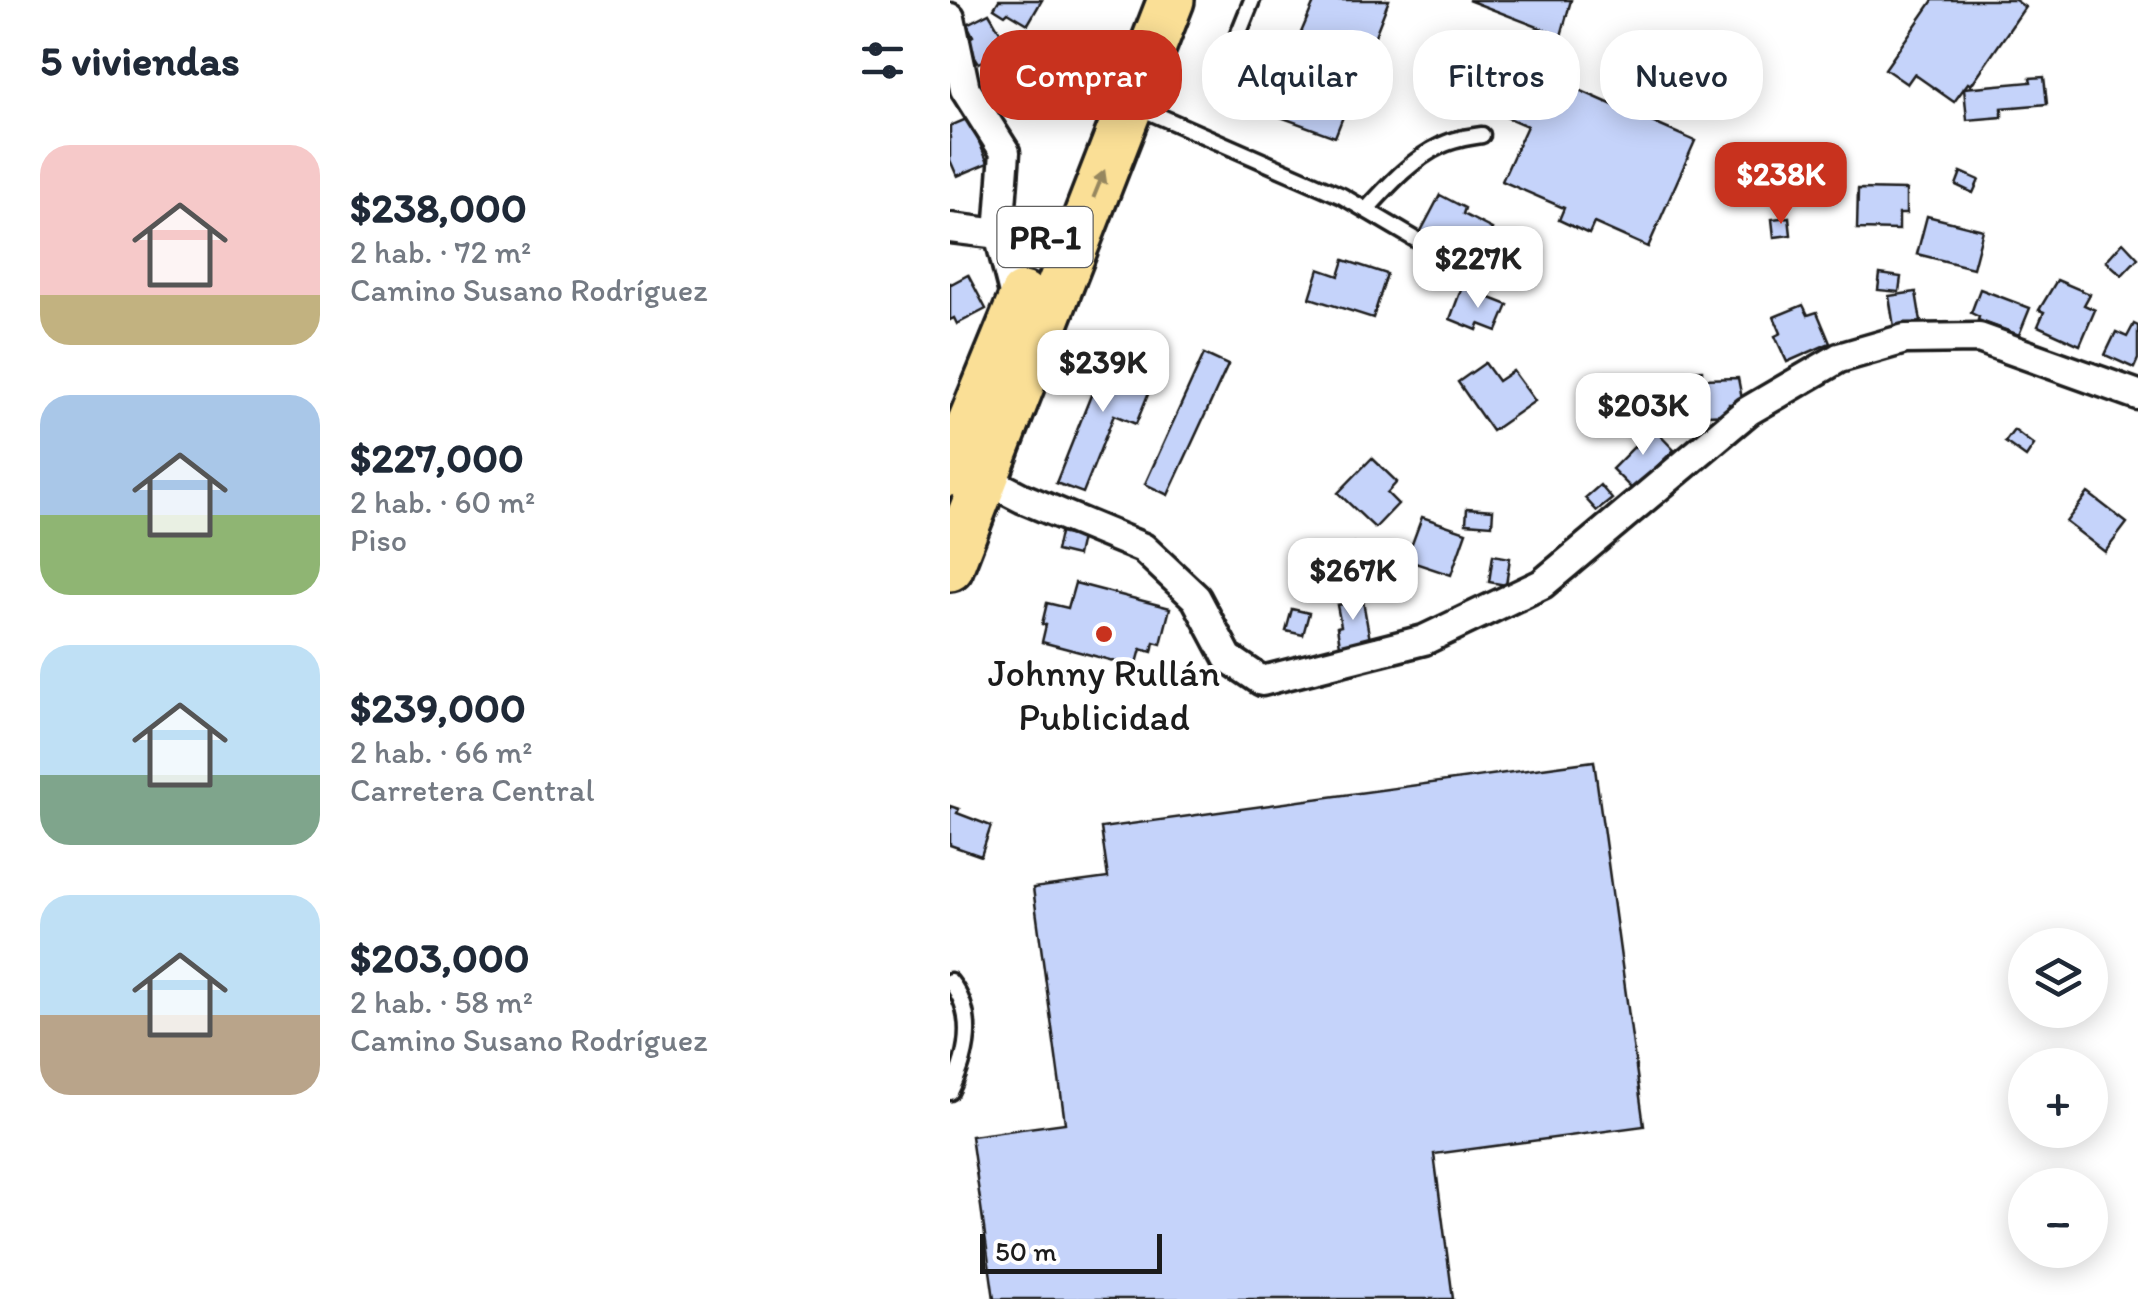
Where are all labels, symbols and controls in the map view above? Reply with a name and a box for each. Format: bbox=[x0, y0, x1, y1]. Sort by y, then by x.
chip: Comprar bbox=[980, 30, 1182, 120]
chip: Alquilar bbox=[1202, 30, 1393, 120]
chip: Filtros bbox=[1413, 30, 1580, 120]
chip: Nuevo bbox=[1600, 30, 1763, 120]
icon: filters bbox=[855, 33, 910, 88]
text: 5 viviendas bbox=[40, 35, 240, 86]
pin: $238K bbox=[1711, 142, 1851, 227]
text: $238K bbox=[1737, 155, 1825, 193]
one-way arrow bbox=[1092, 169, 1107, 199]
text: $238,000 bbox=[350, 182, 527, 233]
icon: home bbox=[120, 185, 240, 305]
road number: PR-1 bbox=[998, 207, 1092, 267]
pin: $227K bbox=[1408, 226, 1548, 311]
text: 2 hab. · 72 m² bbox=[350, 233, 531, 271]
text: $227K bbox=[1435, 239, 1521, 277]
text: Camino Susano Rodríguez bbox=[350, 271, 708, 309]
pin: $239K bbox=[1033, 330, 1173, 415]
text: $239K bbox=[1059, 343, 1147, 381]
pin: $203K bbox=[1573, 373, 1713, 458]
text: $203K bbox=[1598, 386, 1688, 424]
text: $227,000 bbox=[350, 432, 524, 483]
icon: home bbox=[120, 435, 240, 555]
text: 2 hab. · 60 m² bbox=[350, 483, 535, 521]
text: Piso bbox=[350, 521, 407, 559]
pin: $267K bbox=[1283, 538, 1423, 623]
text: $267K bbox=[1310, 551, 1396, 589]
marker: Johnny Rullán Publicidad bbox=[1093, 623, 1115, 645]
place label: Johnny Rullán Publicidad bbox=[988, 650, 1220, 740]
text: $239,000 bbox=[350, 682, 526, 733]
icon: home bbox=[120, 685, 240, 805]
text: 2 hab. · 66 m² bbox=[350, 733, 532, 771]
text: Carretera Central bbox=[350, 771, 594, 809]
map controls bbox=[2008, 928, 2108, 1268]
button: layers bbox=[2008, 928, 2108, 1028]
text: $203,000 bbox=[350, 932, 530, 983]
icon: home bbox=[120, 935, 240, 1055]
text: 2 hab. · 58 m² bbox=[350, 983, 533, 1021]
text: Camino Susano Rodríguez bbox=[350, 1021, 708, 1059]
button: + bbox=[2008, 1048, 2108, 1148]
button: − bbox=[2008, 1168, 2108, 1268]
scale bar bbox=[980, 1229, 1162, 1274]
text: 50 m bbox=[995, 1234, 1057, 1268]

